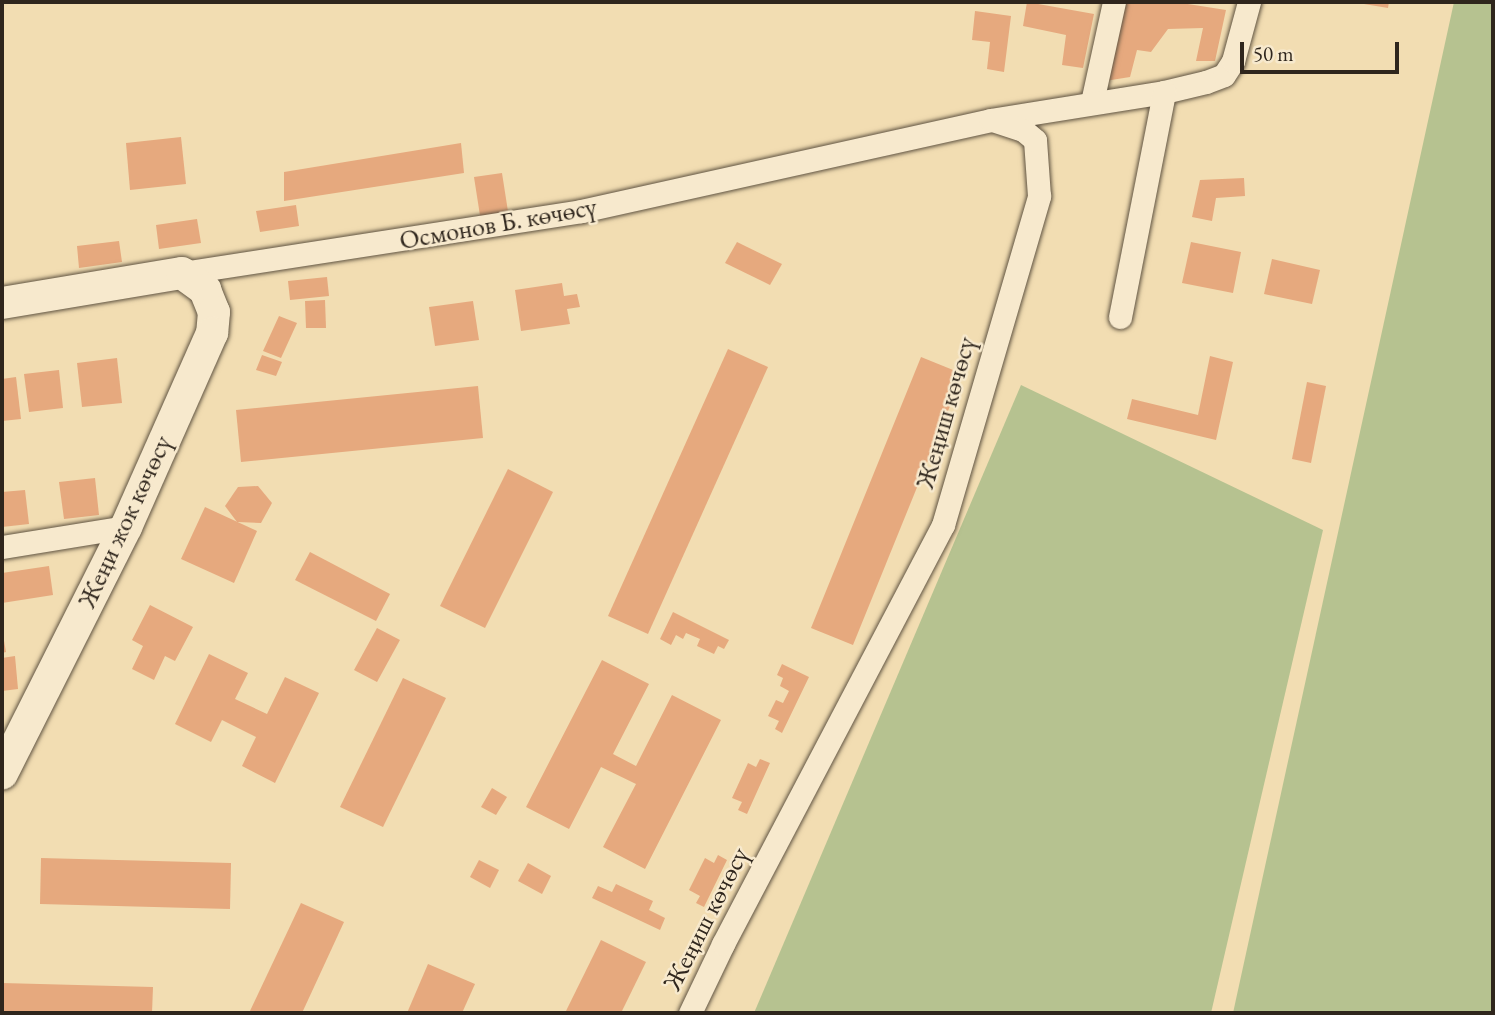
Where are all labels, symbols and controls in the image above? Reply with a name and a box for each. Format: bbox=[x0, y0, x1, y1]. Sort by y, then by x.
scale bar bbox=[1243, 28, 1402, 72]
text: 50 m bbox=[1253, 40, 1294, 67]
street label: Осмонов Б. көчөсү bbox=[397, 191, 599, 257]
street label: Жеңиш көчөсү bbox=[909, 334, 983, 492]
street label: Жеңи жок көчөсү bbox=[71, 431, 179, 613]
street label: Жеңиш көчөсү bbox=[657, 842, 755, 996]

